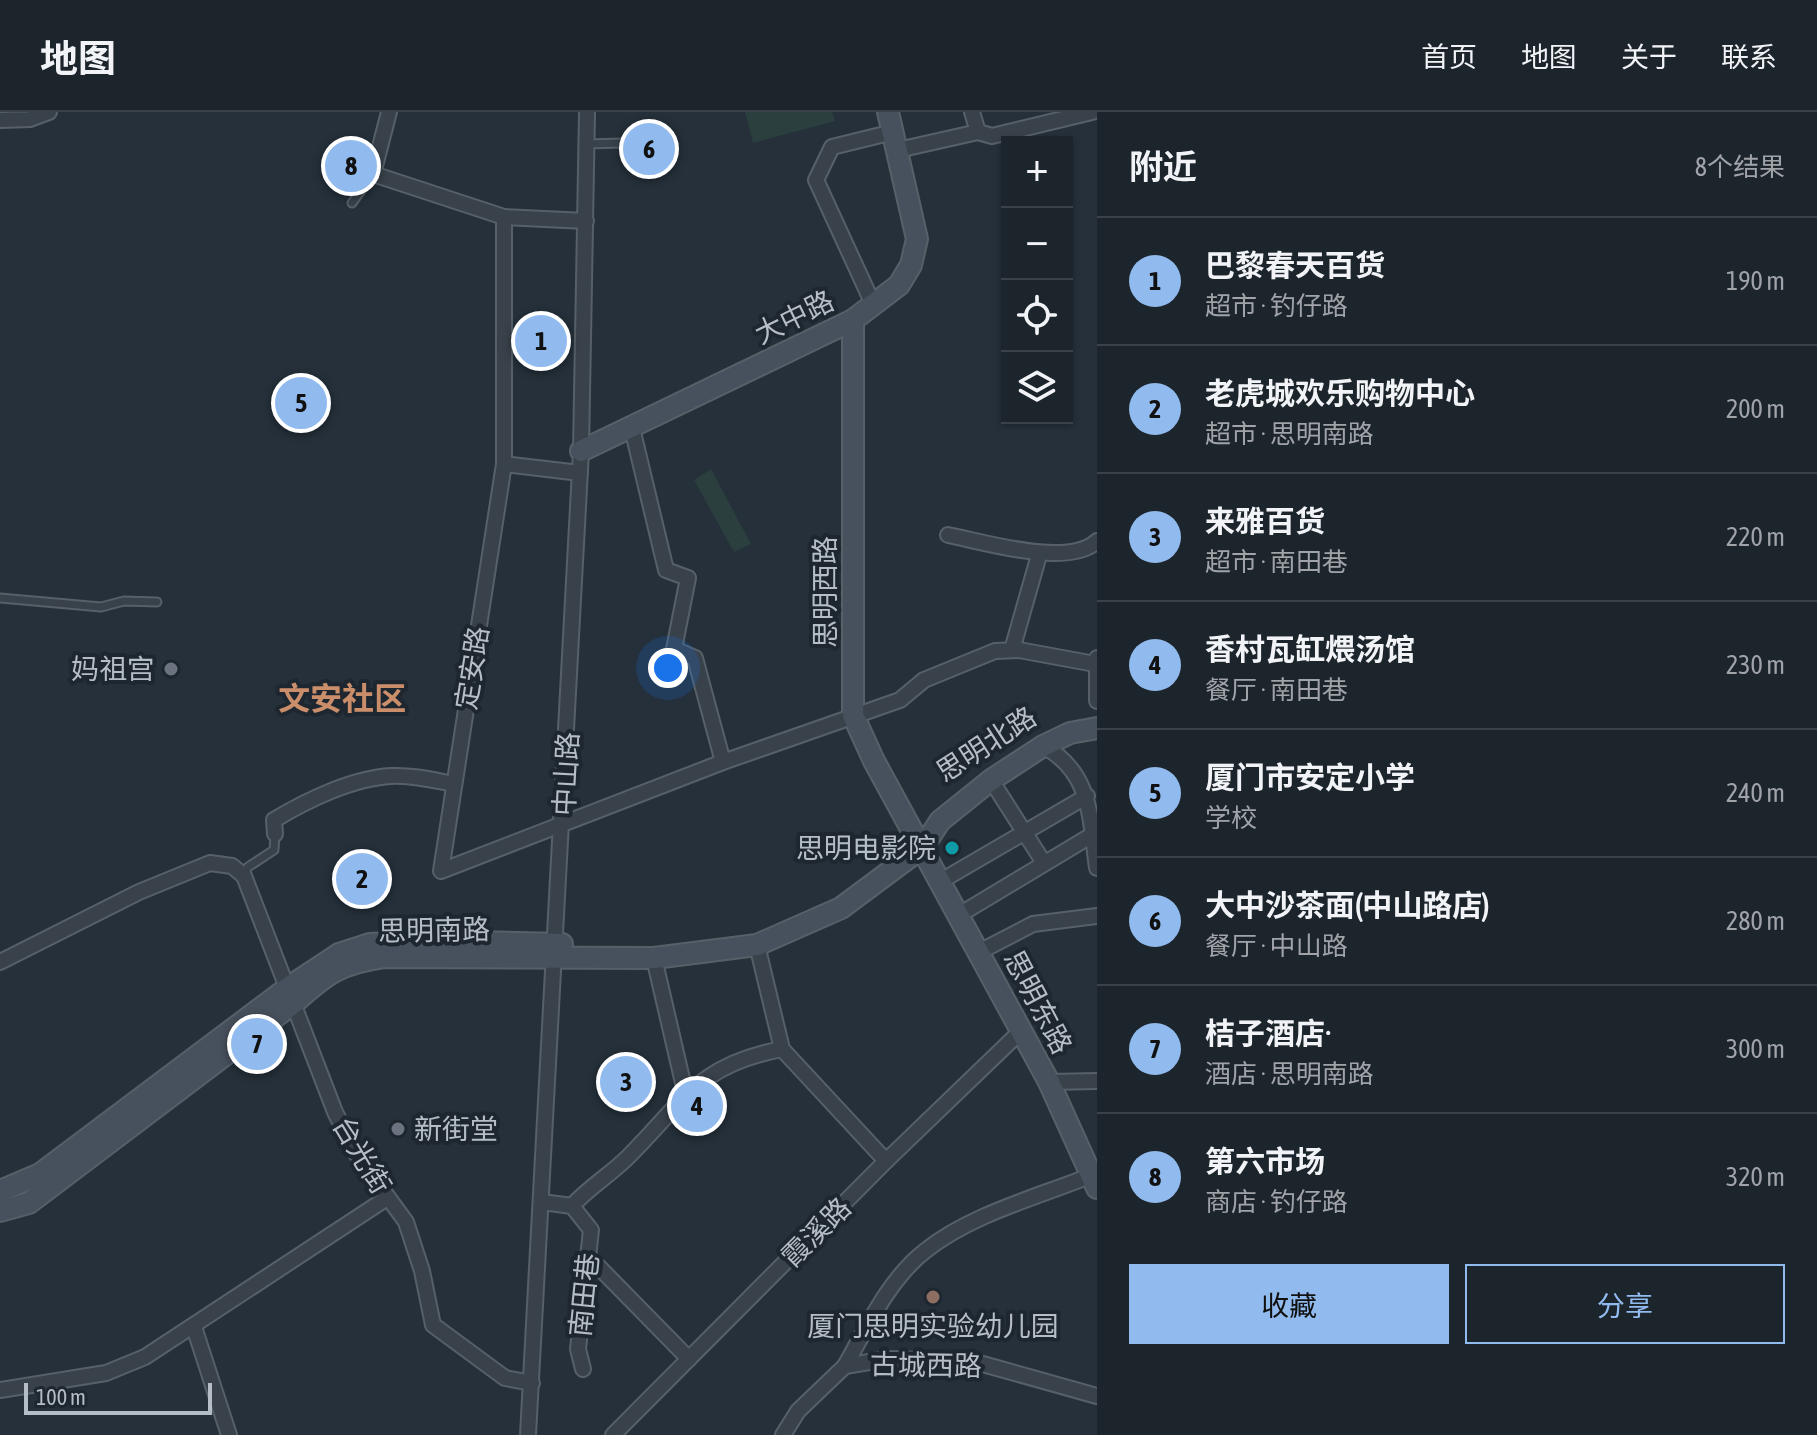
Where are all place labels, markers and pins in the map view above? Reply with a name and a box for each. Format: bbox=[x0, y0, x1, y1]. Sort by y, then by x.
pin: 6 bbox=[623, 119, 675, 179]
pin: 8 bbox=[325, 136, 377, 196]
pin: 1 bbox=[515, 311, 567, 371]
pin: 5 bbox=[275, 373, 327, 433]
place label: 妈祖宫 bbox=[71, 653, 155, 685]
marker: 妈祖宫 bbox=[162, 660, 180, 678]
place label: 思明电影院 bbox=[796, 832, 936, 864]
marker: 思明电影院 bbox=[943, 839, 961, 857]
pin: 2 bbox=[336, 849, 388, 909]
pin: 7 bbox=[231, 1014, 283, 1074]
pin: 3 bbox=[600, 1052, 652, 1112]
pin: 4 bbox=[671, 1076, 723, 1136]
place label: 新街堂 bbox=[414, 1113, 498, 1145]
marker: 新街堂 bbox=[389, 1120, 407, 1138]
marker: 厦门思明实验幼儿园 bbox=[924, 1288, 942, 1306]
place label: 厦门思明实验幼儿园 bbox=[807, 1310, 1059, 1342]

